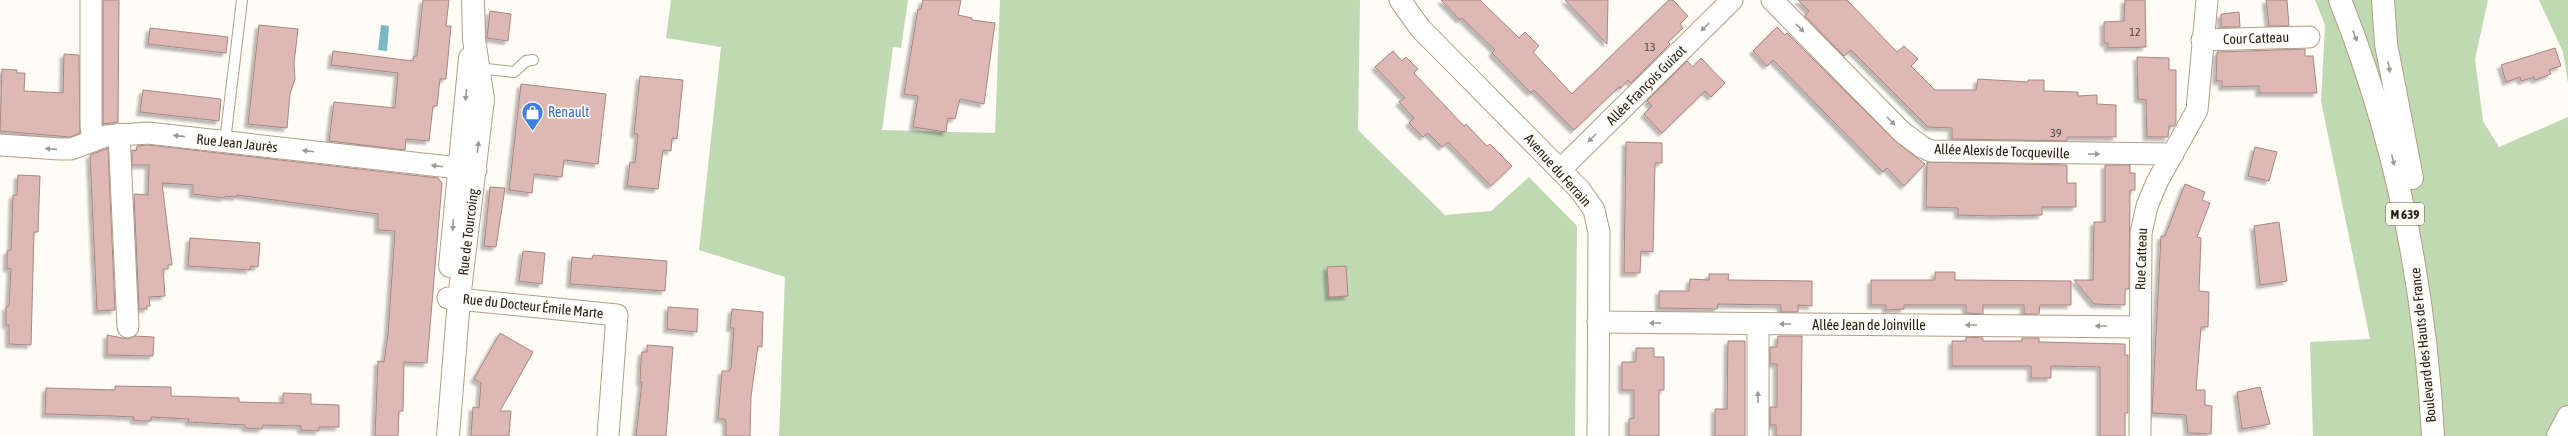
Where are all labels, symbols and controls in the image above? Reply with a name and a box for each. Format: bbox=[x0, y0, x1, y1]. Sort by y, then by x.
one-way arrow bbox=[1700, 22, 1710, 32]
one-way arrow bbox=[1795, 23, 1805, 33]
house number: 12 bbox=[2129, 25, 2141, 39]
street label: Cour Catteau bbox=[2223, 29, 2289, 47]
one-way arrow bbox=[2352, 31, 2358, 43]
house number: 13 bbox=[1644, 40, 1656, 54]
street label: Allée François Guizot bbox=[1603, 42, 1689, 128]
one-way arrow bbox=[2387, 60, 2393, 73]
one-way arrow bbox=[463, 89, 470, 102]
shop icon: Renault bbox=[520, 99, 546, 132]
place label: Renault bbox=[548, 104, 589, 120]
one-way arrow bbox=[1886, 116, 1896, 126]
house number: 39 bbox=[2050, 126, 2062, 140]
street label: Avenue du Ferrain bbox=[1521, 130, 1595, 210]
street label: Rue Jean Jaurès bbox=[196, 131, 278, 155]
one-way arrow bbox=[173, 133, 185, 139]
one-way arrow bbox=[1587, 133, 1597, 143]
one-way arrow bbox=[475, 141, 482, 153]
street label: Allée Alexis de Tocqueville bbox=[1934, 141, 2070, 161]
one-way arrow bbox=[45, 145, 58, 152]
one-way arrow bbox=[302, 148, 314, 154]
one-way arrow bbox=[2088, 151, 2101, 157]
one-way arrow bbox=[2390, 155, 2396, 167]
one-way arrow bbox=[431, 163, 443, 169]
street label: Rue de Tourcoing bbox=[455, 188, 481, 276]
road number: M 639 bbox=[2386, 203, 2424, 225]
one-way arrow bbox=[449, 219, 456, 231]
street label: Rue Catteau bbox=[2132, 228, 2150, 290]
street label: Boulevard des Hauts de France bbox=[2407, 267, 2439, 423]
street label: Rue du Docteur Émile Marte bbox=[462, 291, 604, 321]
street label: Allée Jean de Joinville bbox=[1812, 317, 1926, 333]
one-way arrow bbox=[1648, 320, 1661, 326]
one-way arrow bbox=[1778, 321, 1791, 327]
one-way arrow bbox=[1965, 322, 1977, 329]
one-way arrow bbox=[2094, 323, 2107, 329]
one-way arrow bbox=[1755, 390, 1761, 403]

